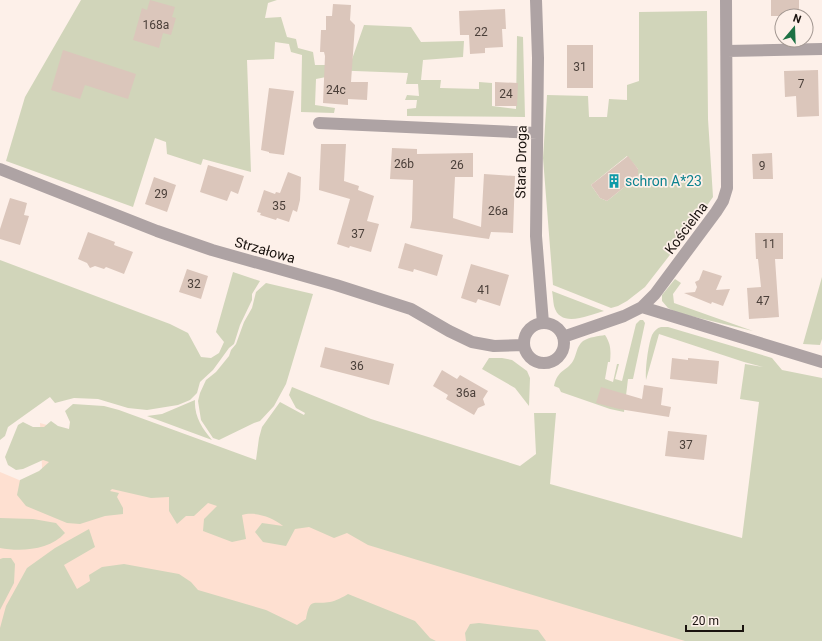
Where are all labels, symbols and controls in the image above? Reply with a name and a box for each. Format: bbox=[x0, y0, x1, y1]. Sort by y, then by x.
north arrow bbox=[774, 8, 814, 48]
text: N bbox=[791, 12, 803, 27]
house number: 168a bbox=[143, 18, 169, 32]
house number: 22 bbox=[474, 25, 488, 39]
house number: 31 bbox=[573, 60, 587, 74]
house number: 7 bbox=[798, 77, 805, 91]
house number: 24c bbox=[326, 83, 346, 97]
house number: 24 bbox=[499, 87, 513, 101]
street label: Stara Droga bbox=[512, 125, 530, 199]
house number: 26b bbox=[394, 157, 414, 171]
house number: 26 bbox=[450, 158, 464, 172]
house number: 9 bbox=[759, 159, 765, 173]
building icon: schron A*23 bbox=[606, 173, 622, 189]
place label: schron A*23 bbox=[625, 173, 702, 189]
house number: 29 bbox=[154, 187, 168, 201]
house number: 35 bbox=[272, 199, 286, 213]
street label: Kościelna bbox=[661, 199, 711, 257]
house number: 26a bbox=[488, 204, 508, 218]
house number: 37 bbox=[351, 227, 365, 241]
street label: Strzałowa bbox=[233, 234, 297, 266]
house number: 11 bbox=[762, 237, 776, 251]
house number: 32 bbox=[187, 277, 201, 291]
house number: 41 bbox=[477, 283, 491, 297]
house number: 47 bbox=[756, 294, 770, 308]
house number: 36 bbox=[350, 359, 364, 373]
house number: 36a bbox=[456, 386, 476, 400]
house number: 37 bbox=[679, 438, 693, 452]
scale bar bbox=[686, 607, 743, 633]
text: 20 m bbox=[692, 614, 719, 628]

